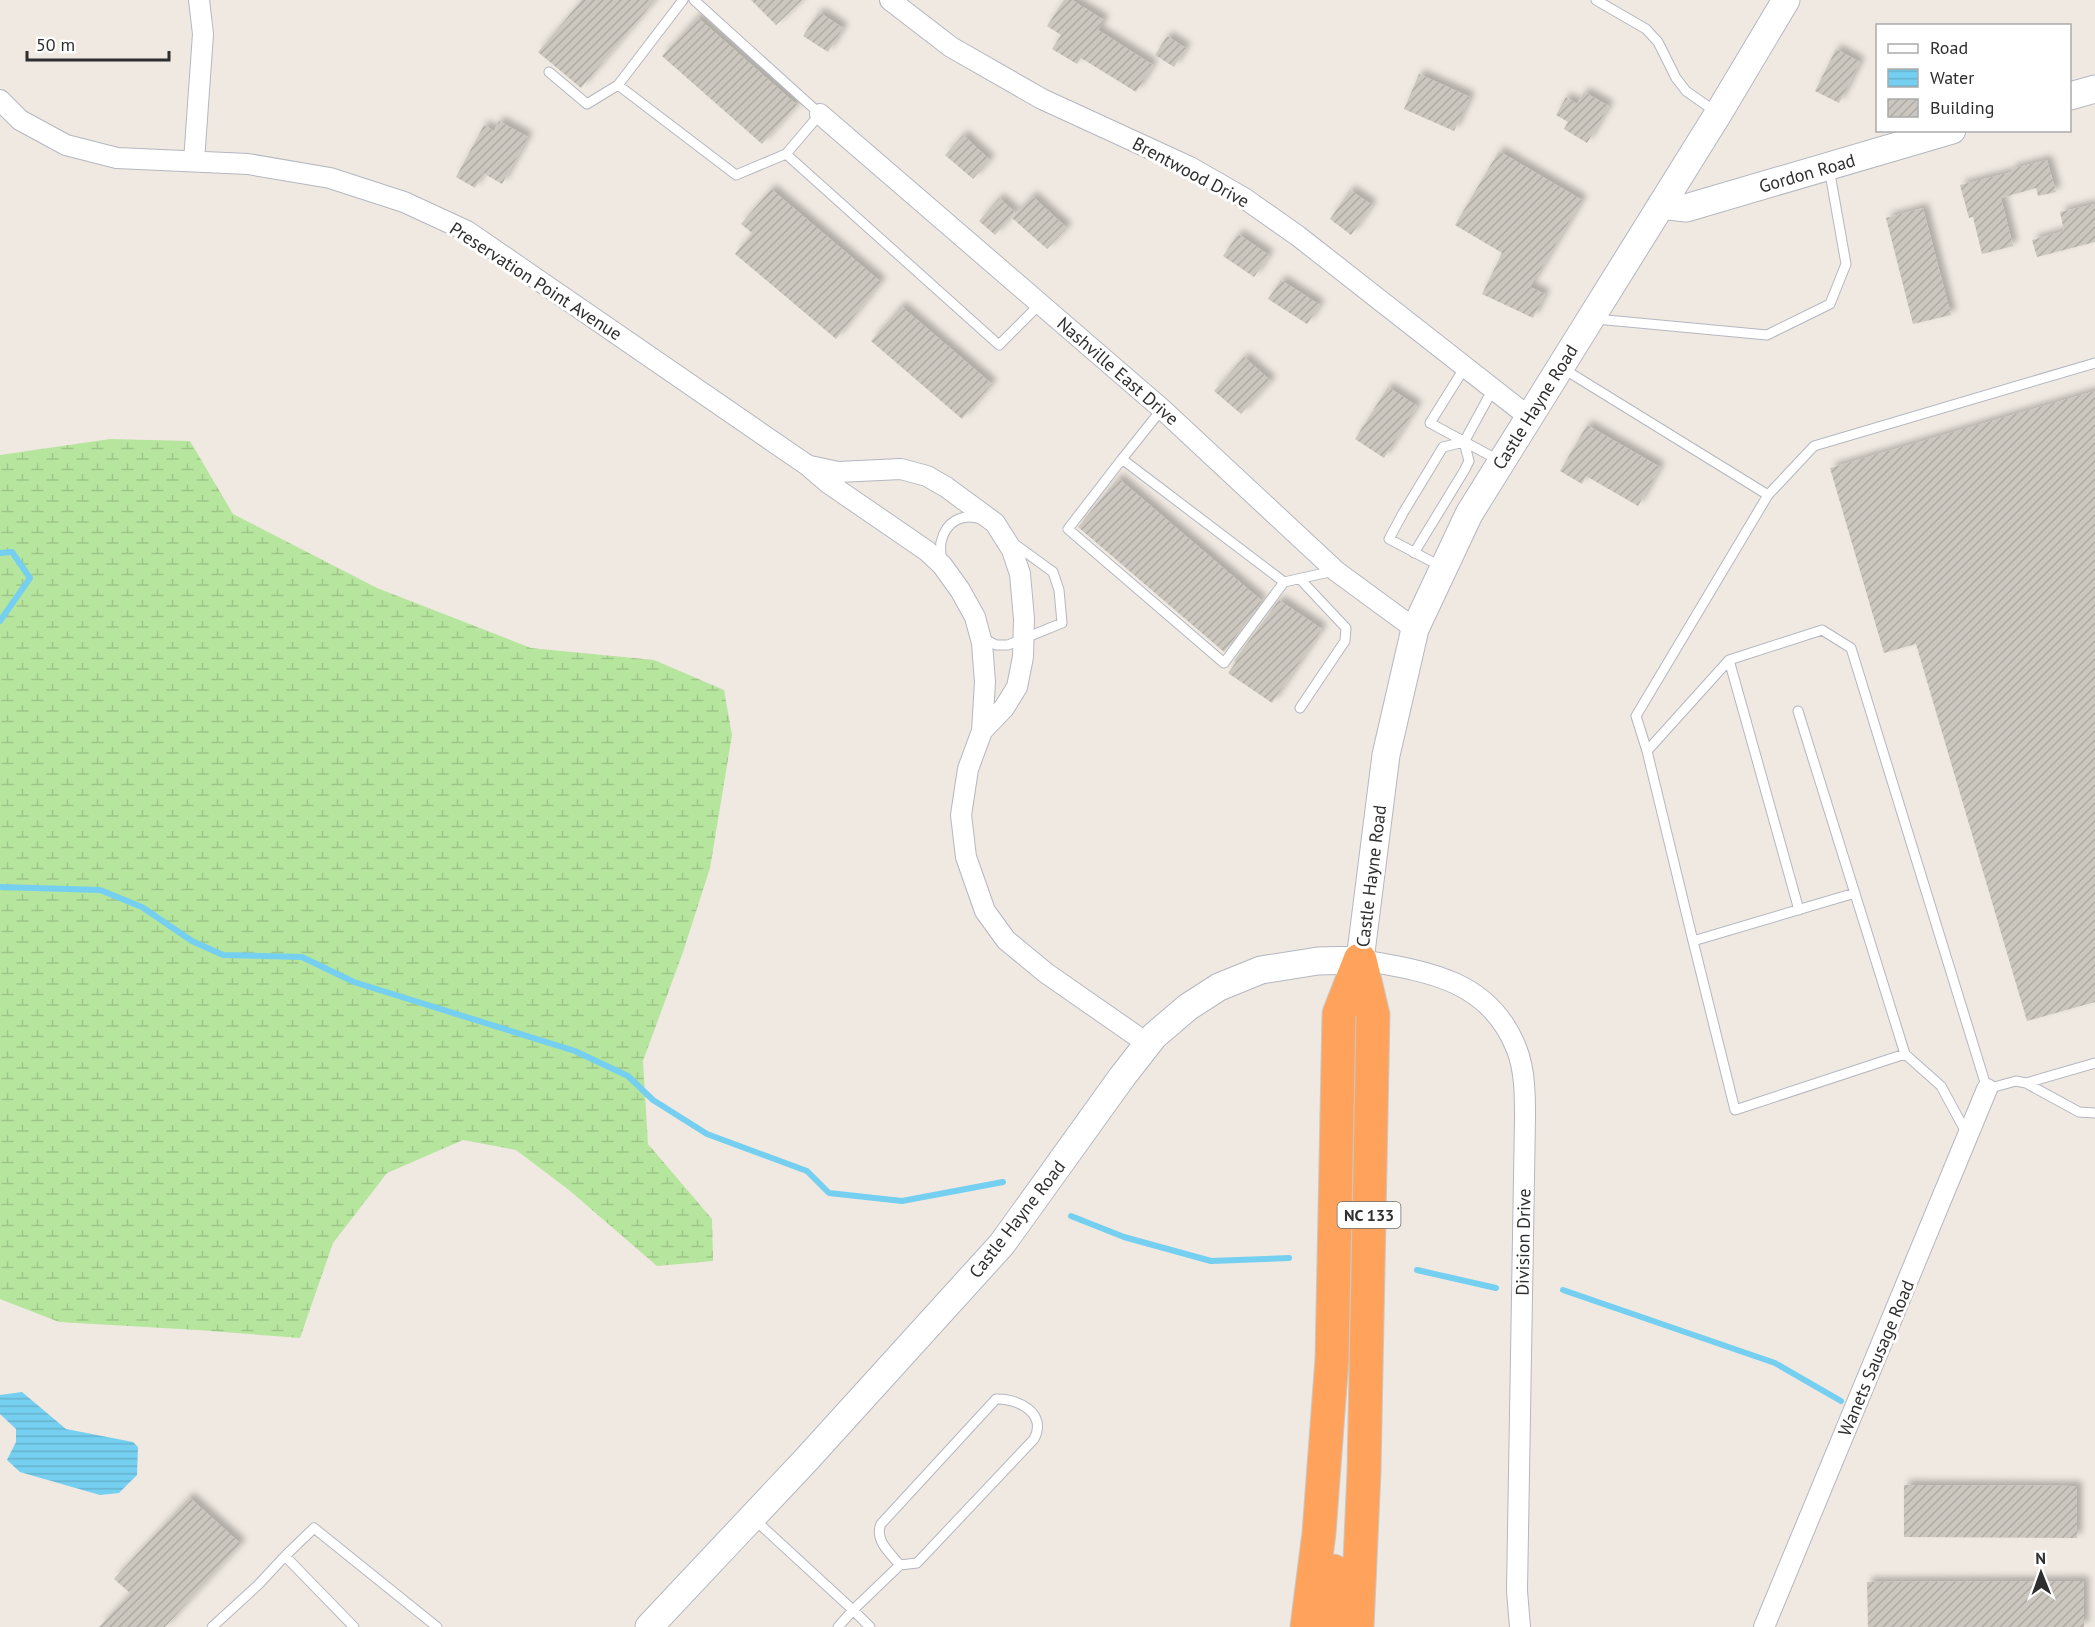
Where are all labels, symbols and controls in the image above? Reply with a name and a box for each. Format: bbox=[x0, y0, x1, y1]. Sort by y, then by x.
scale bar bbox=[27, 24, 170, 62]
legend bbox=[1876, 24, 2071, 132]
text: 50 m bbox=[36, 33, 75, 56]
text: Road bbox=[1930, 36, 1968, 59]
text: Water bbox=[1930, 66, 1974, 89]
text: Building bbox=[1930, 96, 1994, 119]
street label: Brentwood Drive bbox=[1129, 132, 1253, 212]
street label: Gordon Road bbox=[1756, 148, 1858, 198]
street label: Preservation Point Avenue bbox=[446, 217, 626, 345]
street label: Nashville East Drive bbox=[1052, 312, 1184, 430]
street label: Castle Hayne Road bbox=[1487, 340, 1583, 474]
street label: Castle Hayne Road bbox=[1351, 804, 1391, 948]
street label: Castle Hayne Road bbox=[964, 1156, 1070, 1282]
street label: Division Drive bbox=[1511, 1188, 1535, 1296]
road number: NC 133 bbox=[1338, 1202, 1400, 1228]
street label: Wanets Sausage Road bbox=[1833, 1277, 1919, 1439]
north arrow bbox=[2011, 1543, 2071, 1603]
text: N bbox=[2035, 1548, 2046, 1568]

